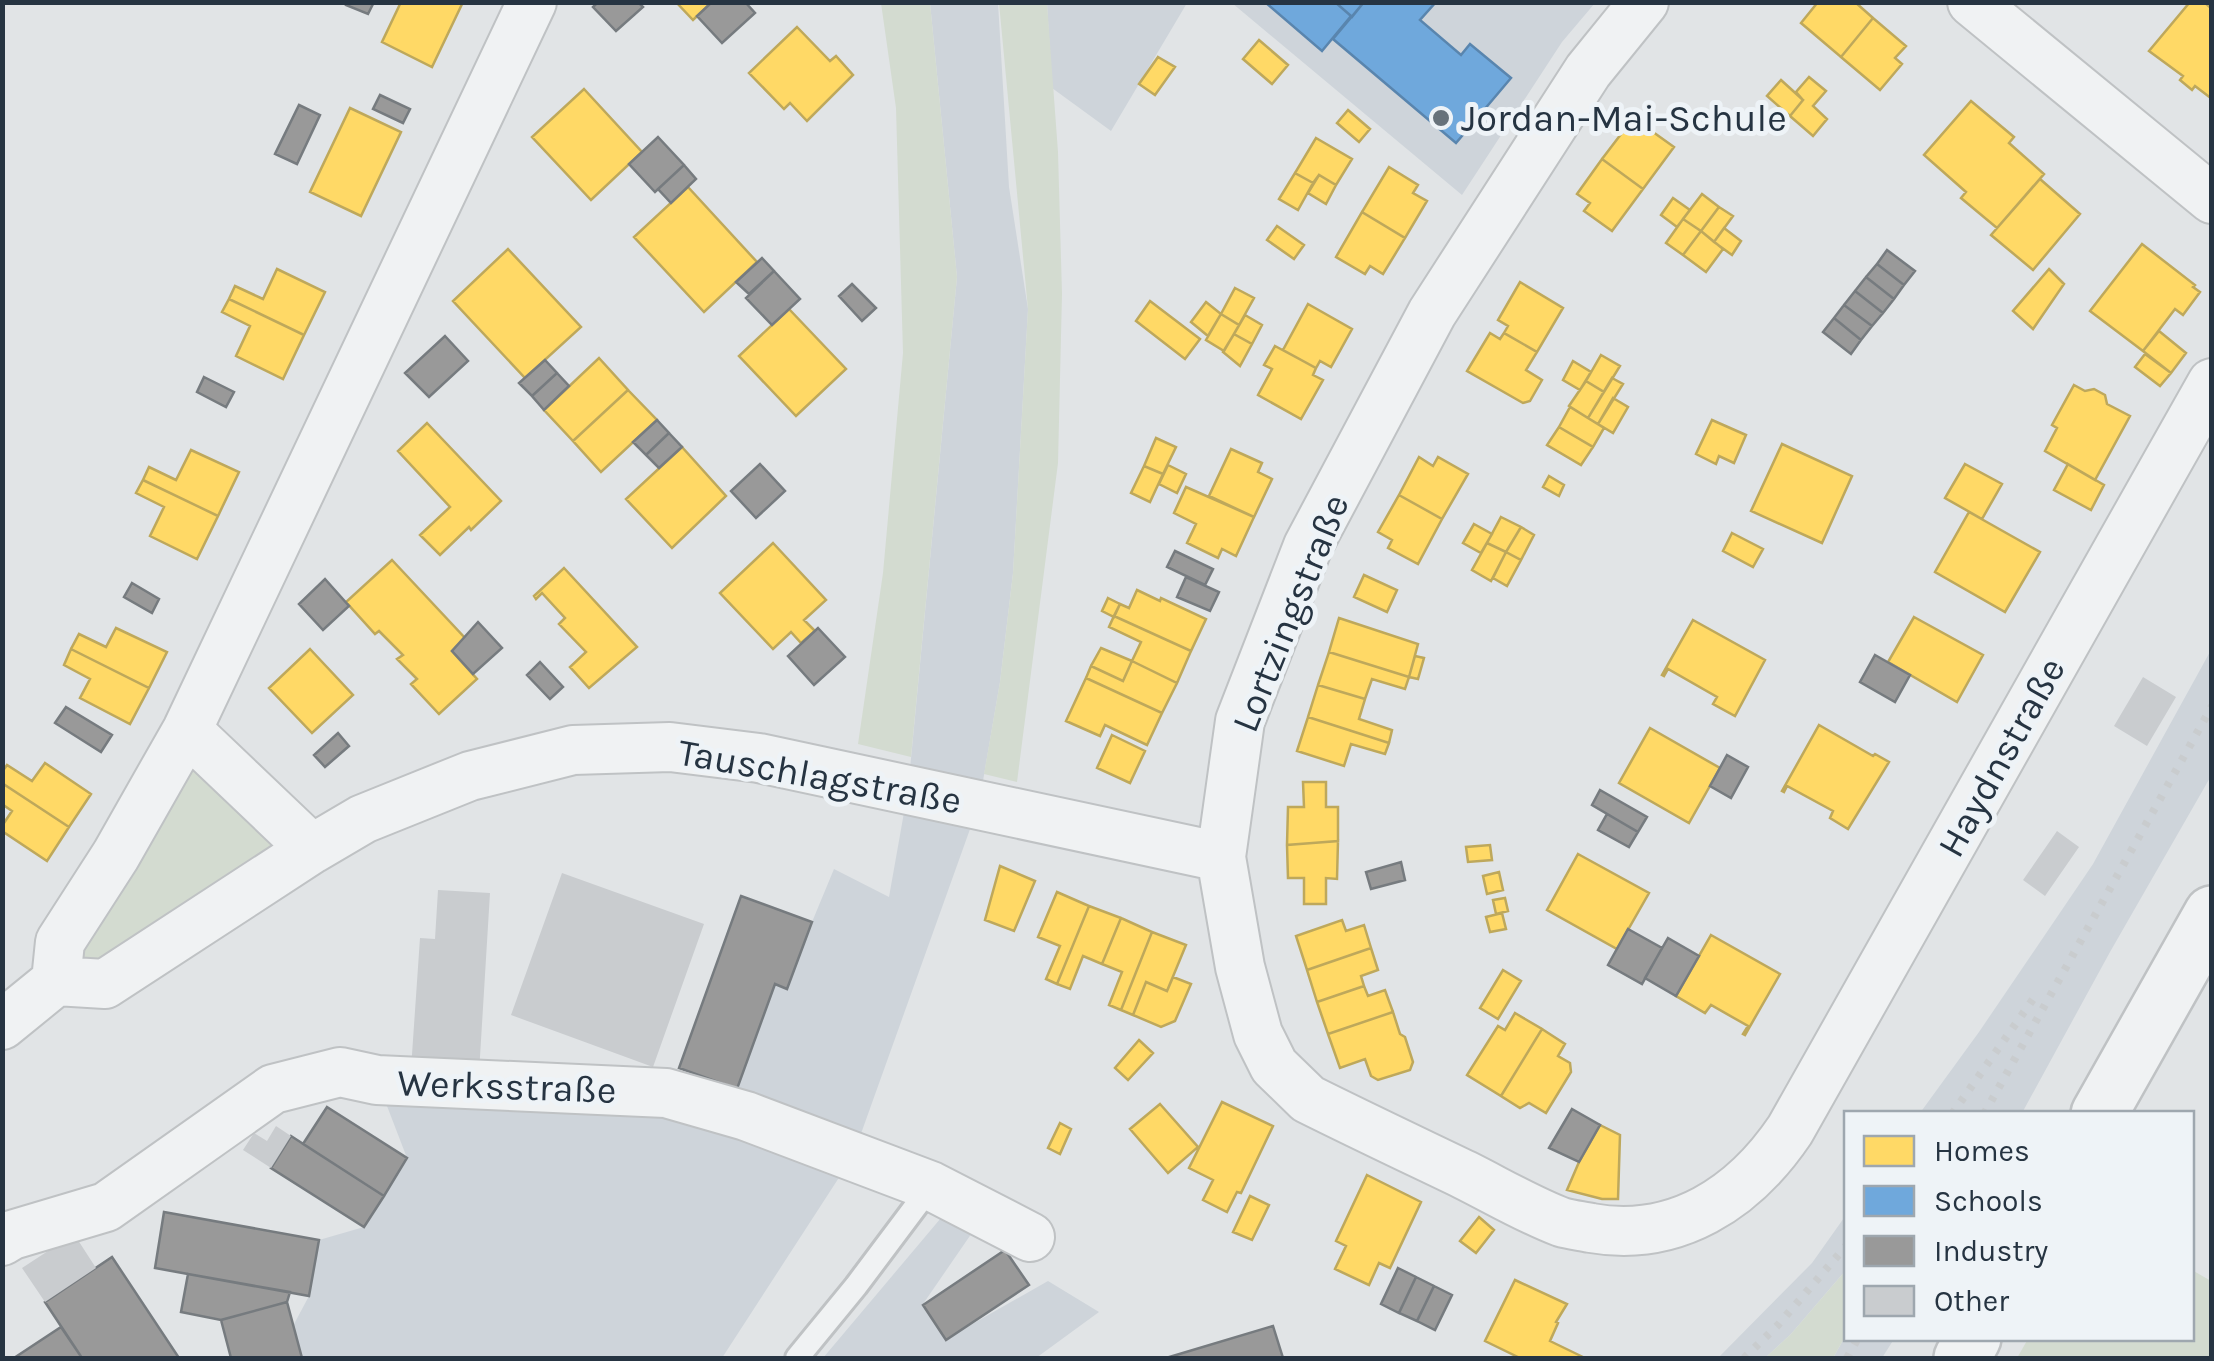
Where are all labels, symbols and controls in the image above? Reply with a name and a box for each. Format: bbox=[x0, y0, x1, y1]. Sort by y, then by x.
place label: Jordan-Mai-Schule bbox=[1461, 96, 1787, 141]
marker: Jordan-Mai-Schule bbox=[1430, 107, 1452, 129]
street label: Lortzingstraße bbox=[1222, 488, 1359, 738]
street label: Haydnstraße bbox=[1928, 650, 2075, 865]
street label: Tauschlagstraße bbox=[675, 729, 965, 824]
street label: Werksstraße bbox=[397, 1060, 617, 1113]
legend bbox=[1844, 1111, 2194, 1341]
text: Homes bbox=[1934, 1133, 2030, 1169]
text: Schools bbox=[1934, 1183, 2043, 1219]
text: Industry bbox=[1934, 1233, 2048, 1269]
text: Other bbox=[1934, 1283, 2009, 1319]

